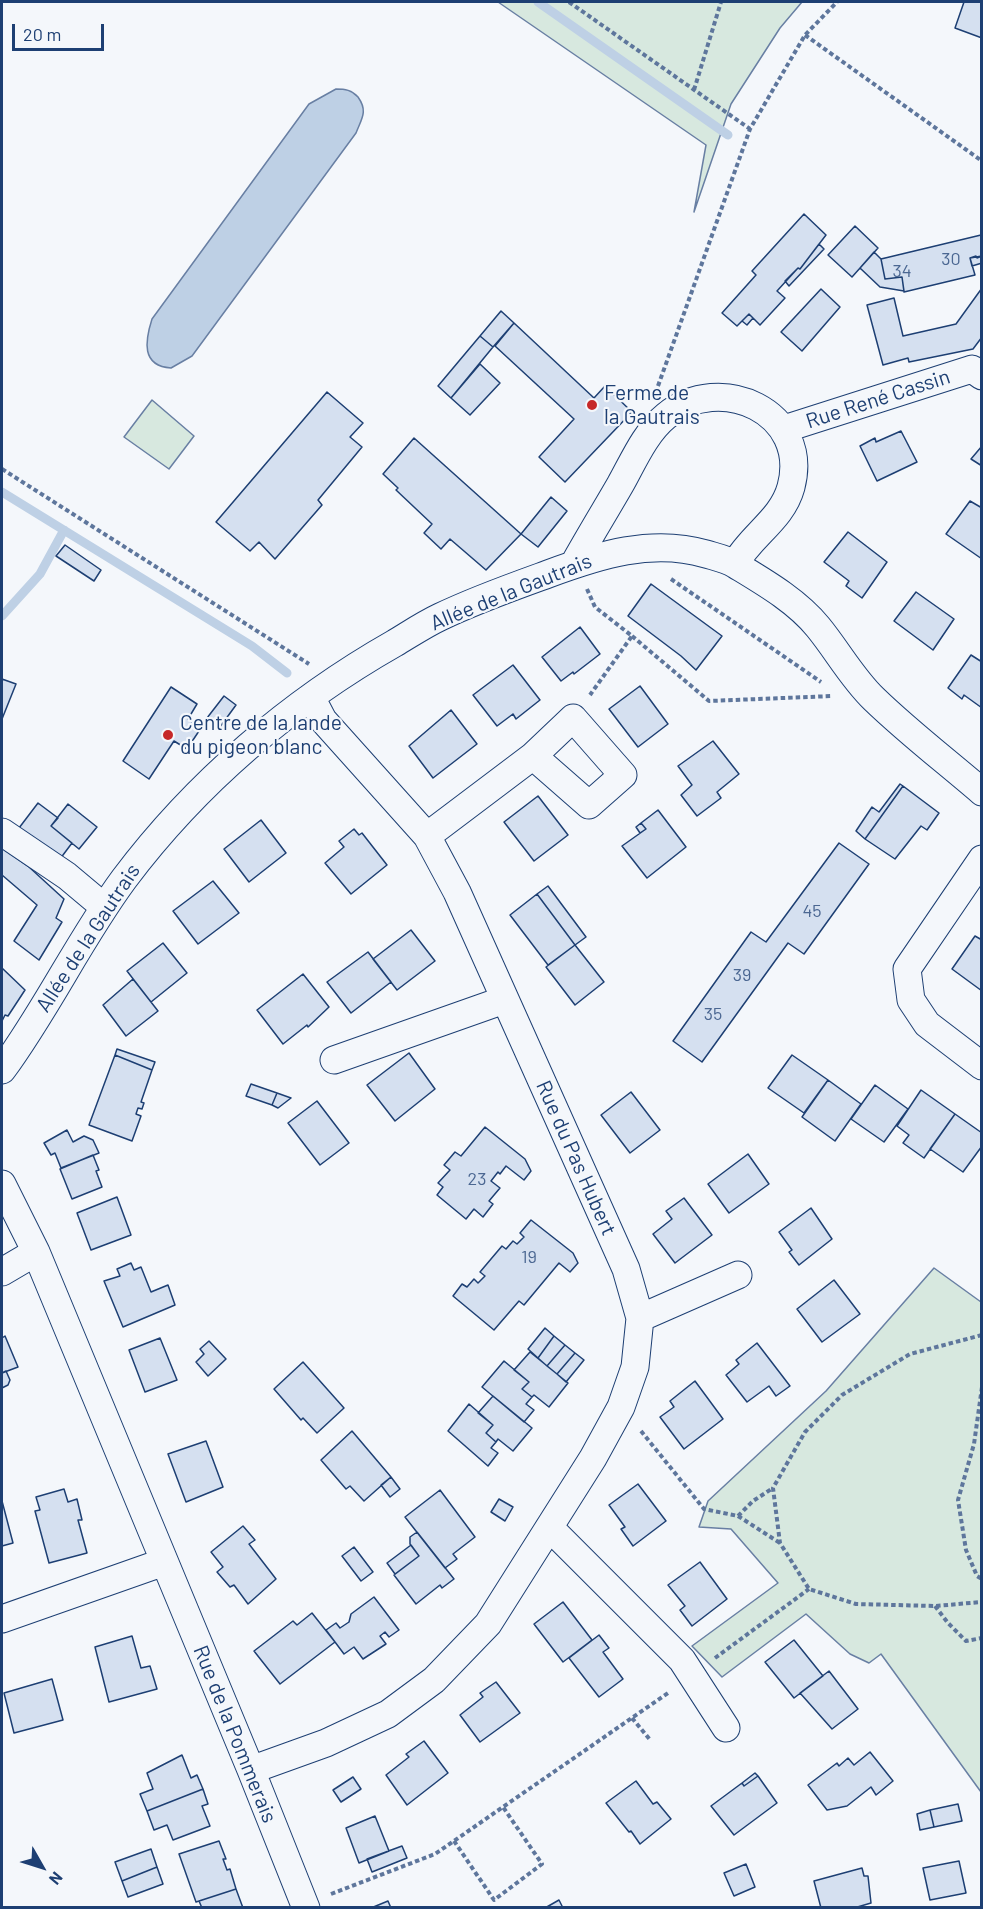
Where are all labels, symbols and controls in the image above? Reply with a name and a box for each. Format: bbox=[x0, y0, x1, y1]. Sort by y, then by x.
scale bar bbox=[15, 12, 106, 50]
text: 20 m bbox=[23, 23, 61, 45]
house number: 30 bbox=[941, 248, 961, 270]
house number: 34 bbox=[892, 260, 912, 282]
street label: Rue René Cassin bbox=[803, 364, 953, 434]
place label: Ferme de la Gautrais bbox=[604, 380, 700, 430]
marker: Ferme de la Gautrais bbox=[585, 398, 599, 412]
street label: Allée de la Gautrais bbox=[427, 548, 595, 636]
place label: Centre de la lande du pigeon blanc bbox=[180, 710, 342, 760]
marker: Centre de la lande du pigeon blanc bbox=[161, 728, 175, 742]
street label: Allée de la Gautrais bbox=[31, 859, 145, 1017]
house number: 45 bbox=[802, 900, 822, 922]
house number: 39 bbox=[733, 964, 751, 986]
house number: 35 bbox=[704, 1003, 722, 1025]
street label: Rue du Pas Hubert bbox=[531, 1077, 621, 1239]
house number: 23 bbox=[468, 1168, 486, 1190]
house number: 19 bbox=[521, 1246, 537, 1268]
street label: Rue de la Pommerais bbox=[188, 1642, 282, 1826]
north arrow bbox=[12, 1837, 72, 1897]
text: N bbox=[46, 1869, 67, 1889]

